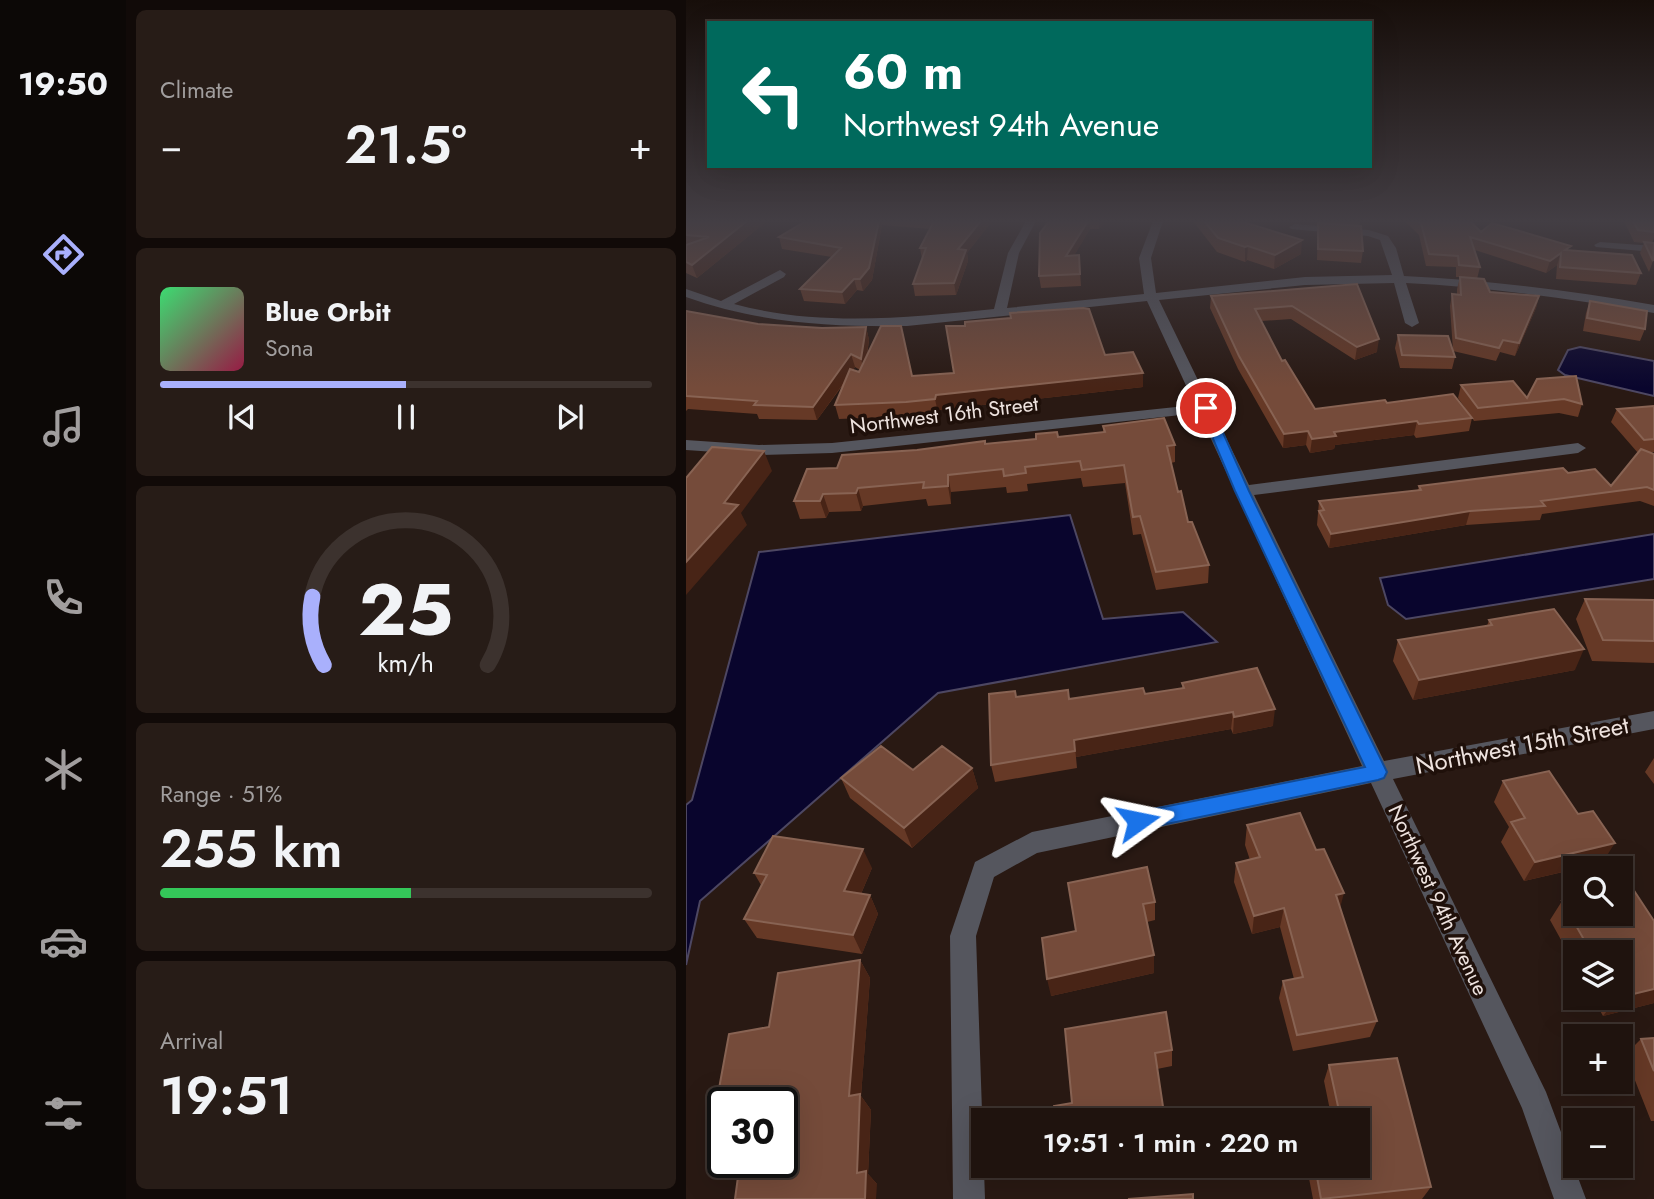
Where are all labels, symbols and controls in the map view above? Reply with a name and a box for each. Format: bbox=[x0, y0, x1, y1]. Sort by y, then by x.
text: 60 m bbox=[843, 37, 963, 107]
icon: left bbox=[728, 49, 819, 140]
text: 19:50 bbox=[18, 61, 108, 107]
text: Climate bbox=[160, 73, 233, 107]
text: Northwest 94th Avenue bbox=[843, 102, 1159, 148]
text: 21.5° bbox=[345, 107, 467, 183]
text: − bbox=[160, 118, 182, 173]
text: + bbox=[629, 118, 652, 173]
icon: directions bbox=[39, 230, 88, 279]
text: Blue Orbit bbox=[265, 293, 390, 331]
text: Sona bbox=[265, 331, 313, 365]
pin bbox=[1176, 378, 1236, 438]
street label: Northwest 16th Street bbox=[848, 389, 1040, 441]
icon: arrive bbox=[1187, 389, 1225, 427]
icon: previous bbox=[223, 398, 261, 436]
icon: pause bbox=[387, 398, 425, 436]
icon: next bbox=[551, 398, 589, 436]
icon: music bbox=[39, 402, 88, 451]
text: 25 bbox=[359, 558, 453, 663]
icon: phone bbox=[39, 573, 88, 622]
text: km/h bbox=[378, 645, 434, 681]
street label: Northwest 15th Street bbox=[1412, 707, 1632, 783]
icon: climate bbox=[39, 745, 88, 794]
text: Range · 51% bbox=[160, 777, 282, 811]
position arrow bbox=[1101, 784, 1175, 858]
street label: Northwest 94th Avenue bbox=[1381, 800, 1496, 1001]
text: 255 km bbox=[160, 811, 343, 887]
map controls bbox=[1563, 856, 1633, 1178]
button: search bbox=[1563, 856, 1633, 926]
icon: car bbox=[39, 917, 88, 966]
button: layers bbox=[1563, 940, 1633, 1010]
text: Arrival bbox=[160, 1024, 223, 1058]
button: + bbox=[1563, 1024, 1633, 1094]
text: 19:51 bbox=[160, 1058, 293, 1134]
speed limit sign: 30 bbox=[707, 1087, 798, 1178]
icon: filters bbox=[39, 1089, 88, 1138]
button: − bbox=[1563, 1108, 1633, 1178]
text: 19:51 · 1 min · 220 m bbox=[1043, 1124, 1298, 1162]

